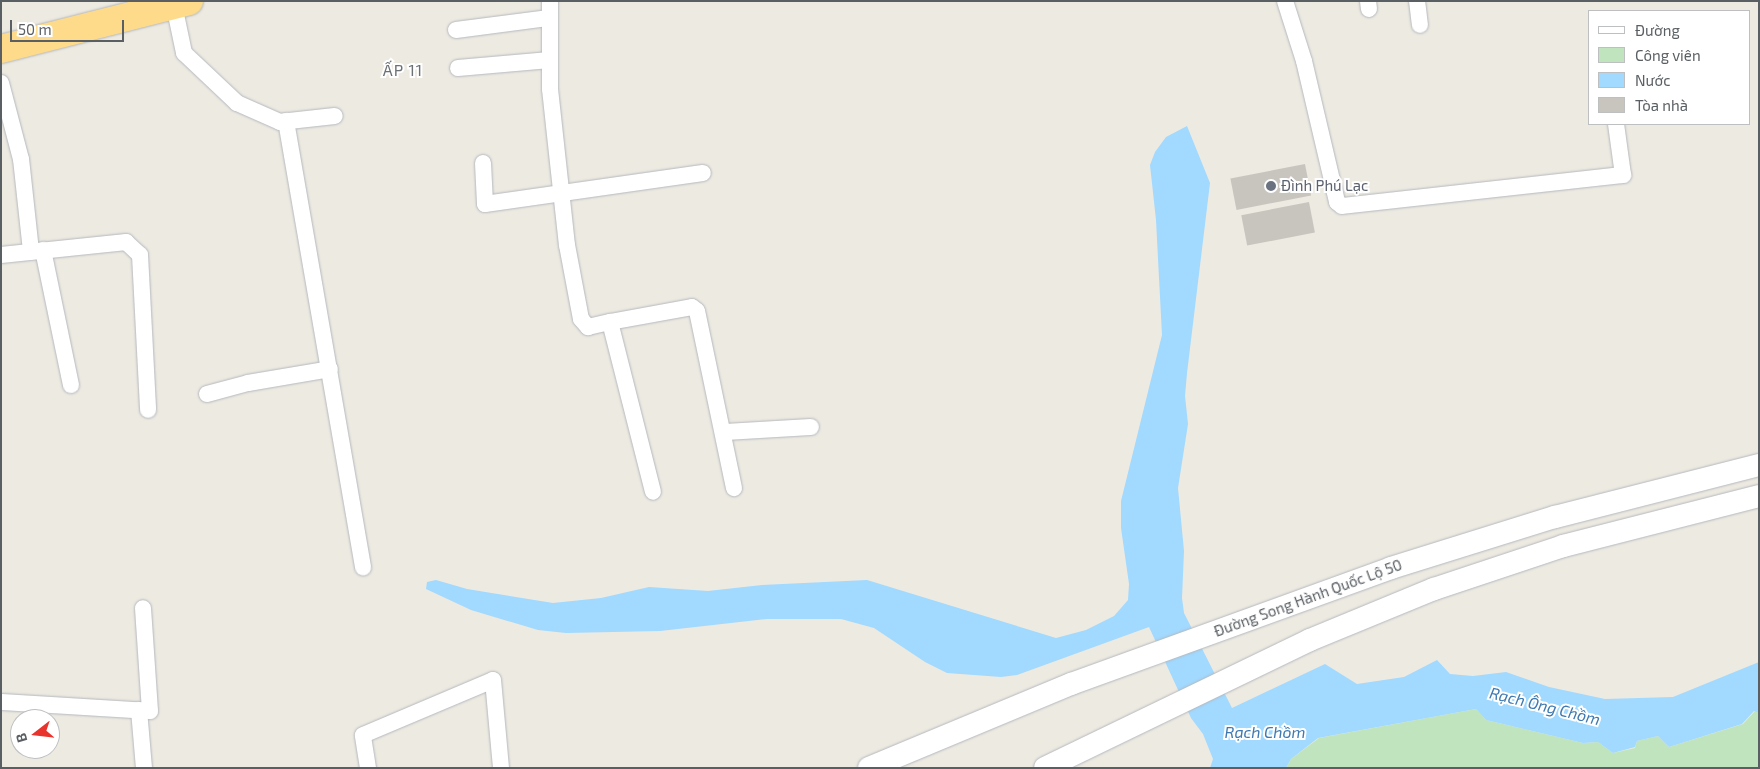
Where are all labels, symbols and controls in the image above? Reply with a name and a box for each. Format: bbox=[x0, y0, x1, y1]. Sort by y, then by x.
scale bar bbox=[12, 10, 126, 42]
legend bbox=[1588, 10, 1750, 125]
text: 50 m bbox=[18, 20, 52, 38]
text: Đường bbox=[1635, 21, 1680, 39]
text: Công viên bbox=[1635, 46, 1701, 64]
district label: ẤP 11 bbox=[382, 60, 424, 80]
text: Nước bbox=[1635, 71, 1671, 89]
text: Tòa nhà bbox=[1635, 96, 1688, 114]
place label: Đình Phú Lạc bbox=[1281, 177, 1368, 195]
marker: Đình Phú Lạc bbox=[1265, 180, 1277, 192]
street label: Đường Song Hành Quốc Lộ 50 bbox=[1211, 556, 1405, 640]
water label: Rạch Ông Chồm bbox=[1488, 683, 1602, 729]
north arrow bbox=[10, 709, 60, 759]
water label: Rạch Chồm bbox=[1225, 722, 1305, 742]
text: B bbox=[12, 731, 30, 745]

